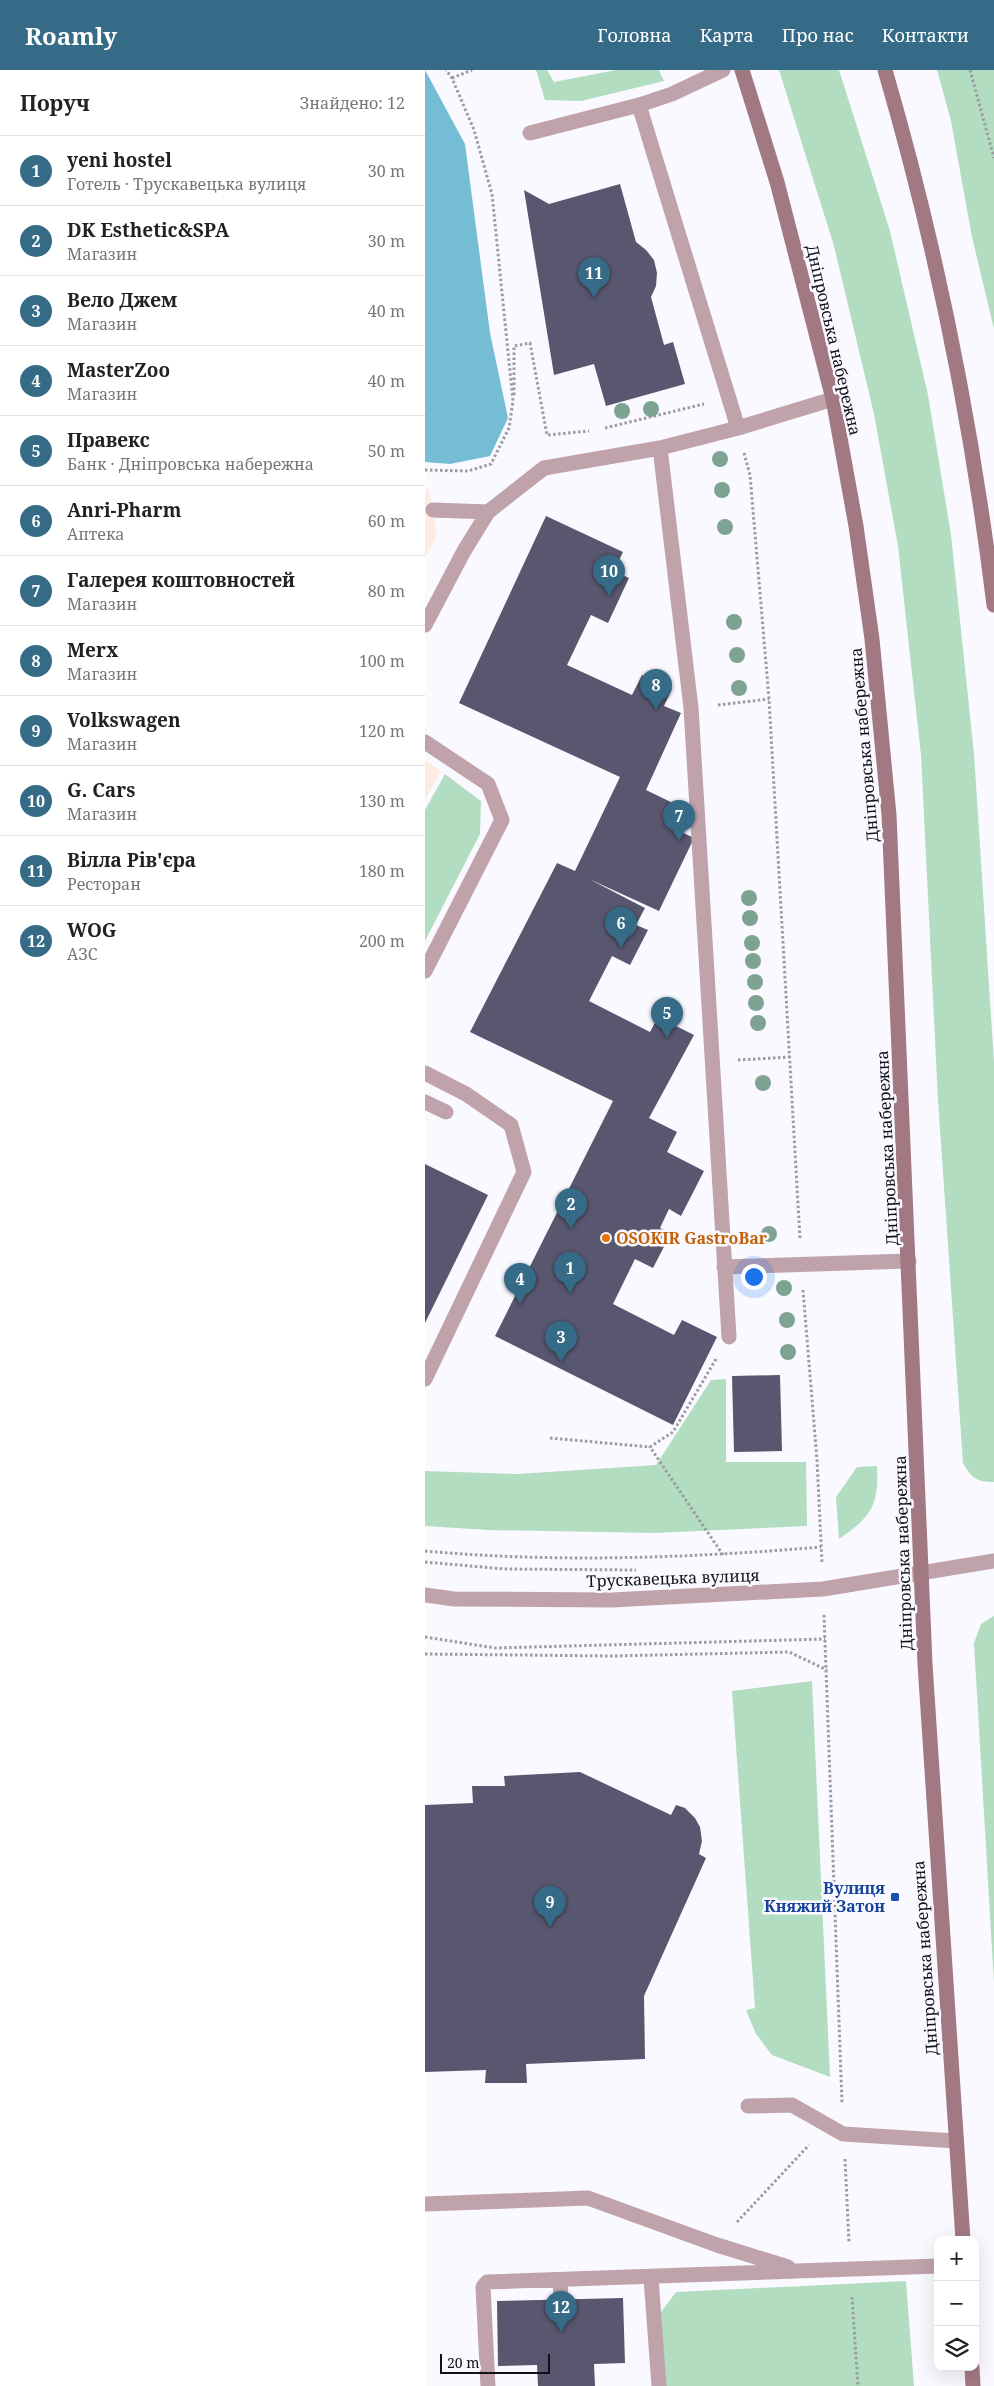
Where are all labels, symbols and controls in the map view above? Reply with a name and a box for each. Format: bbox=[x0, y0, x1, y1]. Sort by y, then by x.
text: Roamly bbox=[25, 19, 117, 52]
text: Головна bbox=[597, 23, 672, 47]
text: Карта bbox=[700, 23, 754, 47]
text: Про нас bbox=[782, 23, 854, 47]
text: Контакти bbox=[882, 23, 969, 47]
text: Поруч bbox=[20, 89, 90, 117]
text: Знайдено: 12 bbox=[300, 92, 405, 114]
text: yeni hostel bbox=[67, 147, 172, 173]
text: 1 bbox=[31, 160, 41, 182]
text: 30 m bbox=[368, 160, 405, 182]
text: Готель · Трускавецька вулиця bbox=[67, 173, 306, 195]
text: DK Esthetic&SPA bbox=[67, 217, 229, 243]
text: 2 bbox=[31, 230, 41, 252]
text: 30 m bbox=[368, 230, 405, 252]
street label: Дніпровська набережна bbox=[801, 242, 867, 438]
text: Магазин bbox=[67, 243, 137, 265]
pin: 11 bbox=[578, 257, 610, 298]
text: Вело Джем bbox=[67, 287, 177, 313]
text: 3 bbox=[31, 300, 41, 322]
text: 40 m bbox=[368, 300, 405, 322]
text: Магазин bbox=[67, 313, 137, 335]
text: MasterZoo bbox=[67, 357, 170, 383]
text: 4 bbox=[31, 370, 41, 392]
text: 40 m bbox=[368, 370, 405, 392]
text: Магазин bbox=[67, 383, 137, 405]
text: Правекс bbox=[67, 427, 150, 453]
text: 5 bbox=[31, 440, 41, 462]
text: 50 m bbox=[368, 440, 405, 462]
text: Банк · Дніпровська набережна bbox=[67, 453, 314, 475]
text: Anri-Pharm bbox=[67, 497, 181, 523]
text: 6 bbox=[31, 510, 41, 532]
text: 60 m bbox=[368, 510, 405, 532]
text: Аптека bbox=[67, 523, 124, 545]
pin: 10 bbox=[593, 555, 625, 596]
text: Галерея коштовностей bbox=[67, 567, 295, 593]
text: 7 bbox=[31, 580, 41, 602]
text: 80 m bbox=[368, 580, 405, 602]
text: Магазин bbox=[67, 593, 137, 615]
text: Merx bbox=[67, 637, 118, 663]
street label: Дніпровська набережна bbox=[845, 647, 883, 843]
text: 8 bbox=[31, 650, 41, 672]
text: 100 m bbox=[359, 650, 405, 672]
text: Магазин bbox=[67, 663, 137, 685]
pin: 8 bbox=[640, 669, 672, 710]
text: Volkswagen bbox=[67, 707, 181, 733]
text: 9 bbox=[31, 720, 41, 742]
text: 120 m bbox=[359, 720, 405, 742]
text: Магазин bbox=[67, 733, 137, 755]
text: G. Cars bbox=[67, 777, 135, 803]
text: 10 bbox=[27, 790, 45, 812]
text: 130 m bbox=[359, 790, 405, 812]
pin: 7 bbox=[663, 800, 695, 841]
text: Магазин bbox=[67, 803, 137, 825]
text: Вілла Рів'єра bbox=[67, 847, 196, 873]
text: 11 bbox=[27, 860, 45, 882]
text: 180 m bbox=[359, 860, 405, 882]
text: Ресторан bbox=[67, 873, 141, 895]
pin: 6 bbox=[605, 907, 637, 948]
text: WOG bbox=[67, 917, 116, 943]
text: 12 bbox=[27, 930, 45, 952]
text: 200 m bbox=[359, 930, 405, 952]
text: АЗС bbox=[67, 943, 98, 965]
pin: 5 bbox=[651, 997, 683, 1038]
street label: Дніпровська набережна bbox=[871, 1050, 903, 1246]
pin: 2 bbox=[555, 1188, 587, 1229]
place label: OSOKIR GastroBar bbox=[616, 1227, 768, 1249]
marker: OSOKIR GastroBar bbox=[600, 1232, 612, 1244]
pin: 1 bbox=[554, 1252, 586, 1293]
pin: 4 bbox=[504, 1263, 536, 1304]
your location bbox=[741, 1264, 767, 1290]
pin: 3 bbox=[545, 1321, 577, 1362]
street label: Дніпровська набережна bbox=[889, 1455, 917, 1651]
street label: Трускавецька вулиця bbox=[586, 1564, 760, 1592]
street label: Дніпровська набережна bbox=[907, 1860, 943, 2056]
place label: Вулиця Княжий Затон bbox=[764, 1877, 885, 1917]
pin: 9 bbox=[534, 1886, 566, 1927]
marker: Вулиця Княжий Затон bbox=[889, 1891, 901, 1903]
map controls bbox=[934, 2236, 979, 2371]
button: + bbox=[934, 2236, 979, 2281]
button: − bbox=[934, 2281, 979, 2326]
pin: 12 bbox=[545, 2291, 577, 2332]
button: layers bbox=[934, 2326, 979, 2371]
scale bar bbox=[440, 2351, 550, 2374]
text: 20 m bbox=[447, 2353, 480, 2372]

